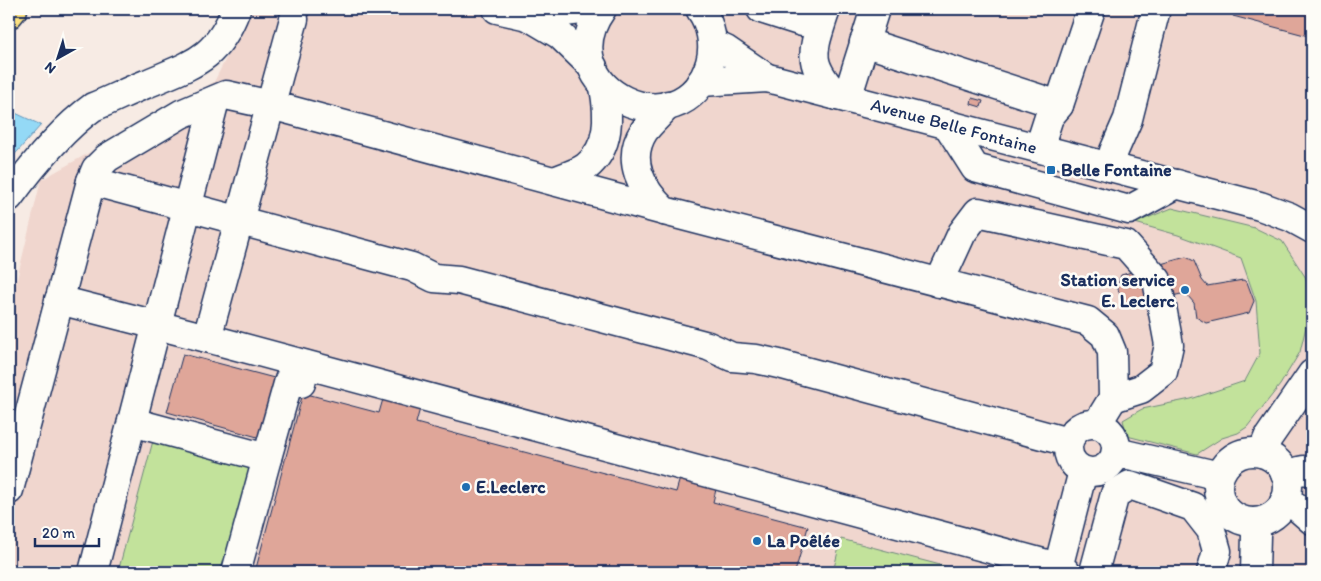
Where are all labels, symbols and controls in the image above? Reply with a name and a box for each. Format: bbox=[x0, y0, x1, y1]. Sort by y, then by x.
north arrow bbox=[32, 32, 82, 82]
text: N bbox=[41, 58, 59, 77]
street label: Avenue Belle Fontaine bbox=[869, 93, 1039, 159]
place label: Belle Fontaine bbox=[1061, 159, 1172, 181]
marker: Belle Fontaine bbox=[1045, 164, 1057, 176]
place label: Station service E. Leclerc bbox=[1061, 269, 1176, 312]
marker: Station service E. Leclerc bbox=[1179, 284, 1191, 296]
place label: E.Leclerc bbox=[476, 476, 546, 498]
marker: E.Leclerc bbox=[460, 481, 472, 493]
scale bar bbox=[35, 516, 99, 548]
text: 20 m bbox=[42, 524, 76, 542]
place label: La Poêlée bbox=[767, 530, 840, 552]
marker: La Poêlée bbox=[751, 535, 763, 547]

